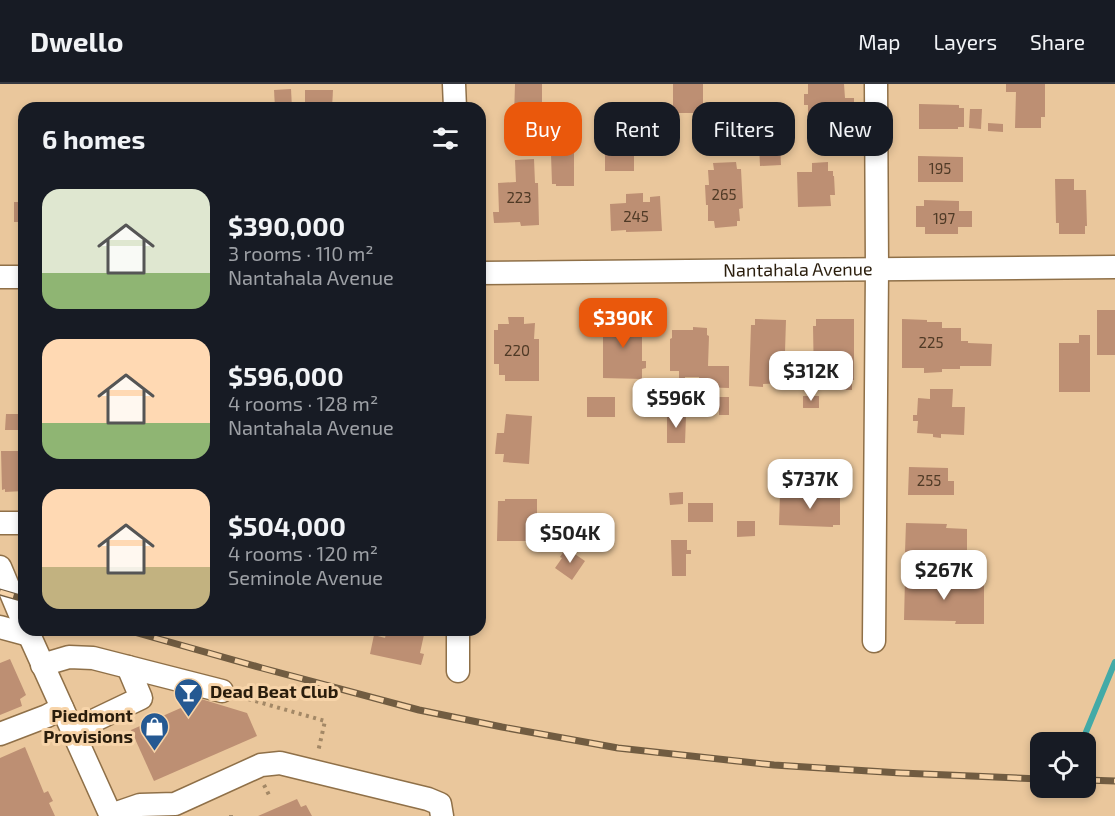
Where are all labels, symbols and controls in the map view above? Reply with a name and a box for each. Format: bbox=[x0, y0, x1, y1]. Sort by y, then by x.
text: Dwello bbox=[30, 24, 123, 58]
text: Map bbox=[858, 29, 900, 54]
text: Layers bbox=[933, 29, 997, 54]
text: Share bbox=[1030, 29, 1085, 54]
chip: Buy bbox=[504, 102, 582, 156]
chip: Rent bbox=[594, 102, 680, 156]
chip: Filters bbox=[692, 102, 795, 156]
chip: New bbox=[807, 102, 893, 156]
icon: filters bbox=[429, 122, 462, 155]
text: 6 homes bbox=[42, 123, 145, 154]
house number: 195 bbox=[929, 159, 951, 177]
house number: 265 bbox=[711, 185, 737, 203]
house number: 223 bbox=[506, 188, 532, 206]
house number: 245 bbox=[623, 207, 649, 225]
house number: 197 bbox=[933, 209, 955, 227]
text: $390,000 bbox=[228, 210, 345, 241]
icon: home bbox=[90, 213, 162, 285]
text: 3 rooms · 110 m² bbox=[228, 241, 374, 265]
street label: Nantahala Avenue bbox=[723, 257, 873, 281]
text: Nantahala Avenue bbox=[228, 265, 394, 289]
pin: $390K bbox=[581, 298, 665, 349]
text: $390K bbox=[593, 305, 653, 329]
house number: 225 bbox=[919, 333, 943, 351]
house number: 220 bbox=[504, 341, 530, 359]
pin: $312K bbox=[769, 351, 853, 402]
text: $312K bbox=[783, 358, 839, 382]
text: $596,000 bbox=[228, 360, 344, 391]
icon: home bbox=[90, 363, 162, 435]
pin: $596K bbox=[634, 378, 718, 429]
text: $596K bbox=[647, 385, 705, 409]
text: 4 rooms · 128 m² bbox=[228, 391, 378, 415]
text: Nantahala Avenue bbox=[228, 415, 394, 439]
pin: $737K bbox=[768, 459, 852, 510]
text: $737K bbox=[782, 466, 838, 490]
house number: 255 bbox=[917, 471, 941, 489]
text: $504,000 bbox=[228, 510, 346, 541]
icon: home bbox=[90, 513, 162, 585]
pin: $504K bbox=[528, 513, 612, 564]
text: $504K bbox=[540, 520, 600, 544]
text: 4 rooms · 120 m² bbox=[228, 541, 378, 565]
pin: $267K bbox=[902, 550, 986, 601]
text: $267K bbox=[915, 557, 973, 581]
text: Seminole Avenue bbox=[228, 565, 383, 589]
bar icon: Dead Beat Club bbox=[173, 676, 205, 718]
place label: Dead Beat Club bbox=[210, 680, 338, 702]
place label: Piedmont Provisions bbox=[43, 704, 134, 747]
shop icon: Piedmont Provisions bbox=[138, 710, 170, 752]
map controls bbox=[1030, 732, 1096, 798]
button: locate bbox=[1030, 732, 1096, 798]

